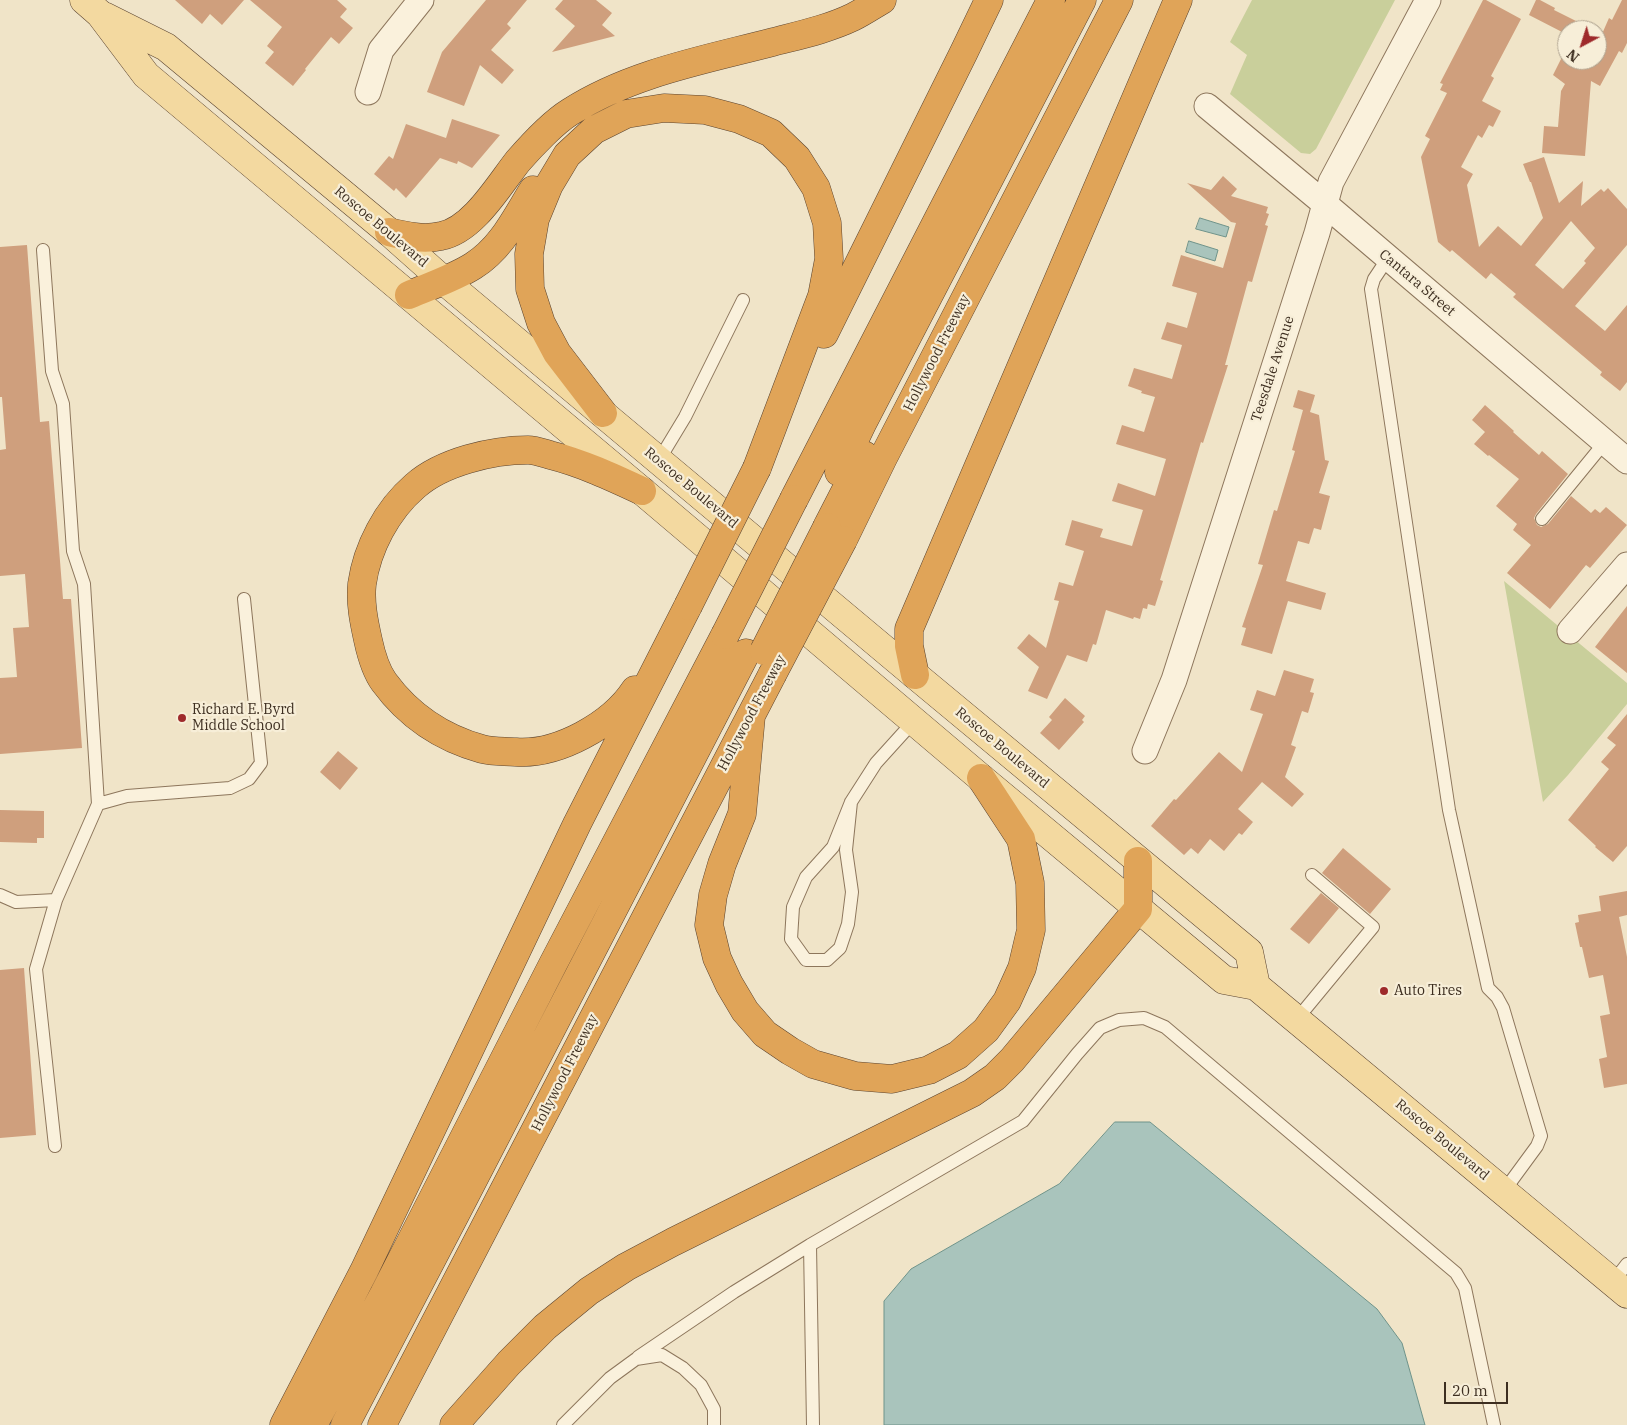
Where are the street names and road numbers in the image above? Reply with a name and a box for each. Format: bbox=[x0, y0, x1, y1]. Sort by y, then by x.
street label: Roscoe Boulevard bbox=[331, 183, 431, 271]
street label: Cantara Street bbox=[1375, 246, 1459, 320]
street label: Hollywood Freeway bbox=[900, 292, 974, 414]
street label: Teesdale Avenue bbox=[1248, 314, 1298, 424]
street label: Roscoe Boulevard bbox=[641, 444, 741, 532]
street label: Hollywood Freeway bbox=[714, 652, 790, 774]
street label: Roscoe Boulevard bbox=[952, 704, 1052, 792]
street label: Hollywood Freeway bbox=[528, 1012, 602, 1134]
street label: Roscoe Boulevard bbox=[1392, 1096, 1492, 1184]

